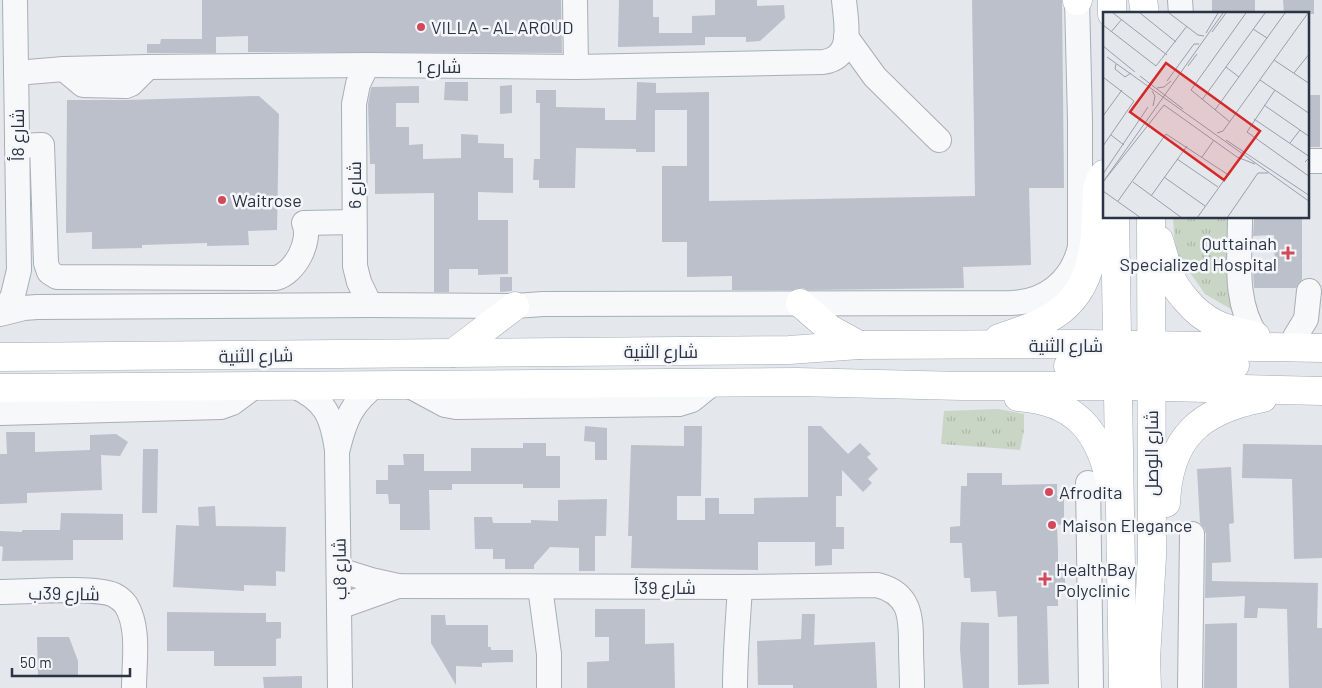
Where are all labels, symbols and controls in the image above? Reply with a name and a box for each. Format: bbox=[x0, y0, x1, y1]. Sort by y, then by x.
inset map bbox=[1103, 12, 1310, 219]
place label: VILLA - AL AROUD bbox=[431, 16, 573, 38]
marker: VILLA - AL AROUD bbox=[415, 21, 427, 33]
street label: شارع 1 bbox=[417, 55, 461, 79]
street label: شارع 8أ bbox=[6, 109, 30, 161]
street label: شارع 6 bbox=[343, 161, 367, 209]
place label: Waitrose bbox=[232, 189, 302, 211]
marker: Waitrose bbox=[216, 194, 228, 206]
place label: Quttainah Specialized Hospital bbox=[1120, 232, 1277, 275]
marker: Quttainah Specialized Hospital bbox=[1281, 246, 1295, 260]
street label: شارع الثنية bbox=[1029, 334, 1103, 358]
street label: شارع الثنية bbox=[624, 340, 698, 364]
street label: شارع الثنية bbox=[219, 343, 293, 369]
street label: شارع الوصل bbox=[1140, 410, 1164, 496]
place label: Afrodita bbox=[1059, 481, 1123, 503]
marker: Afrodita bbox=[1043, 486, 1055, 498]
place label: Maison Elegance bbox=[1062, 514, 1192, 536]
marker: Maison Elegance bbox=[1046, 519, 1058, 531]
street label: شارع 8ب bbox=[327, 538, 353, 600]
place label: HealthBay Polyclinic bbox=[1056, 558, 1135, 601]
marker: HealthBay Polyclinic bbox=[1038, 572, 1052, 586]
street label: شارع 39أ bbox=[634, 576, 696, 600]
street label: شارع 39ب bbox=[28, 581, 100, 607]
scale bar bbox=[12, 646, 130, 678]
text: 50 m bbox=[20, 653, 52, 671]

